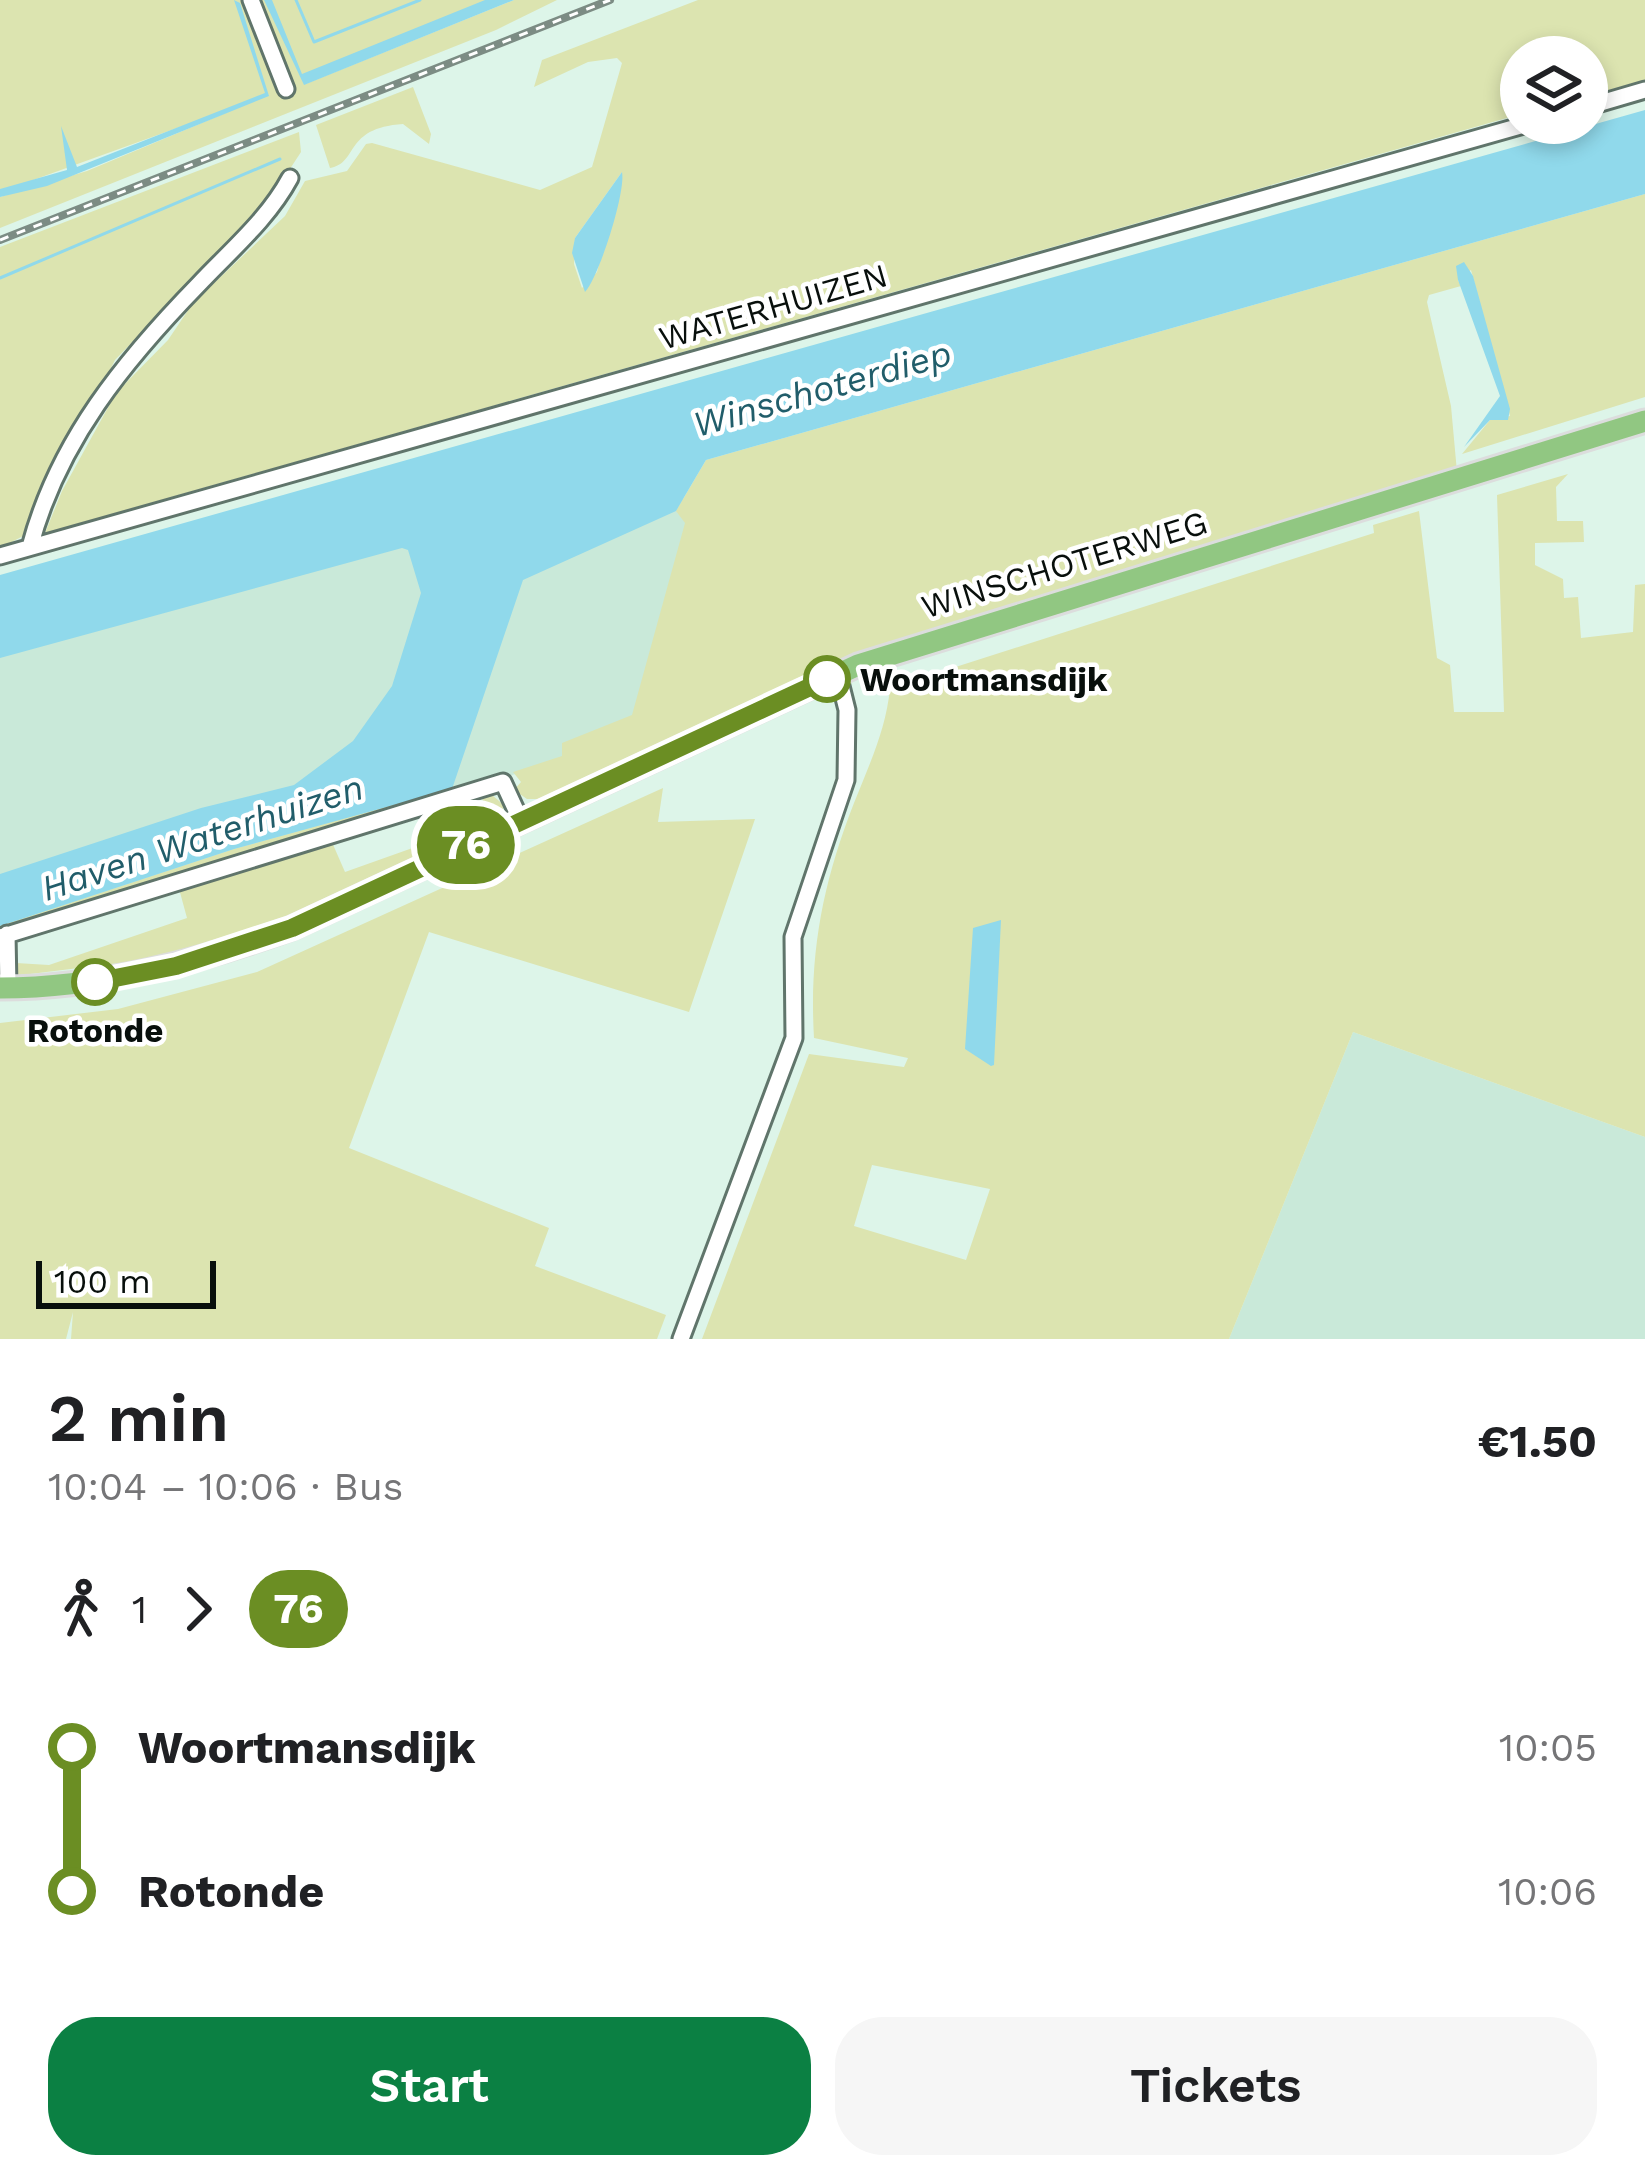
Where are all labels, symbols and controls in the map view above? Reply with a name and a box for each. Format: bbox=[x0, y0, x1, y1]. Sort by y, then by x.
map controls bbox=[1500, 36, 1608, 144]
button: layers bbox=[1500, 36, 1608, 144]
street label: WATERHUIZEN bbox=[655, 255, 892, 358]
water label: Winschoterdiep bbox=[688, 332, 956, 446]
street label: WINSCHOTERWEG bbox=[917, 502, 1212, 626]
marker: Woortmansdijk bbox=[805, 657, 849, 701]
place label: Woortmansdijk bbox=[860, 660, 1108, 699]
water label: Haven Waterhuizen bbox=[36, 766, 369, 910]
line badge: 76 bbox=[412, 806, 520, 884]
text: 76 bbox=[441, 820, 491, 869]
marker: Rotonde bbox=[73, 960, 117, 1004]
place label: Rotonde bbox=[27, 1011, 163, 1050]
scale bar bbox=[36, 1255, 216, 1308]
text: 100 m bbox=[54, 1262, 151, 1301]
text: 2 min bbox=[48, 1380, 229, 1457]
text: €1.50 bbox=[1478, 1415, 1597, 1468]
text: 10:04 – 10:06 · Bus bbox=[48, 1464, 403, 1509]
icon: walk bbox=[48, 1576, 114, 1642]
icon: forward bbox=[165, 1576, 231, 1642]
text: 76 bbox=[273, 1584, 324, 1633]
text: 1 bbox=[132, 1587, 147, 1632]
text: Woortmansdijk bbox=[138, 1721, 475, 1774]
text: 10:05 bbox=[1499, 1725, 1597, 1770]
text: Rotonde bbox=[138, 1865, 324, 1918]
text: 10:06 bbox=[1498, 1869, 1597, 1914]
button: Start bbox=[48, 2017, 811, 2155]
button: Tickets bbox=[835, 2017, 1597, 2155]

